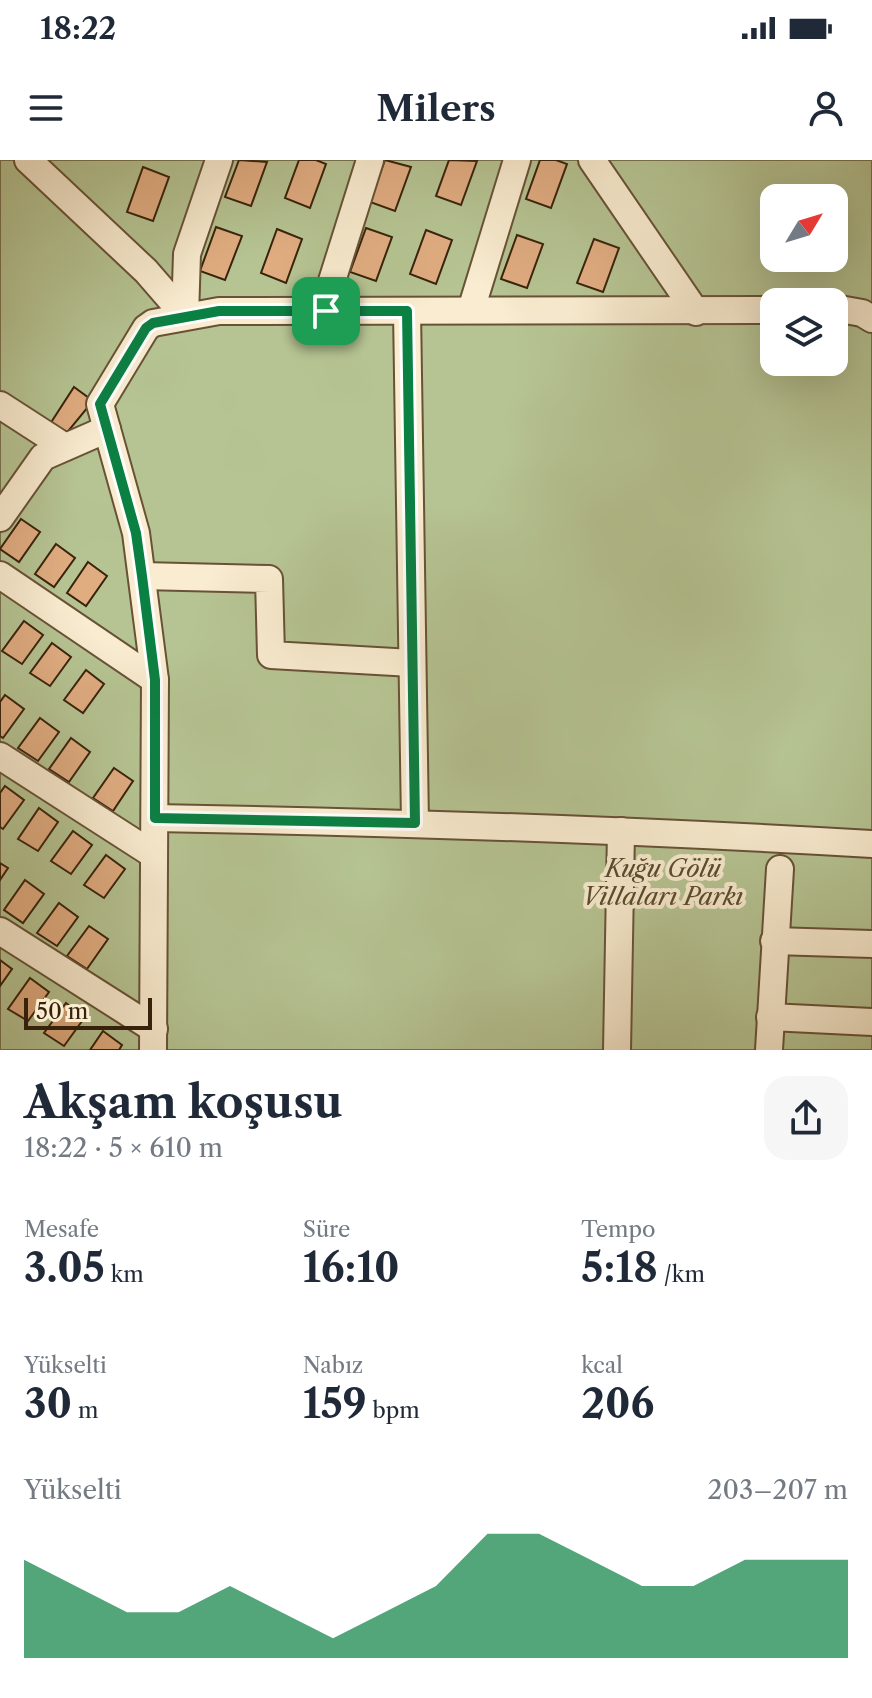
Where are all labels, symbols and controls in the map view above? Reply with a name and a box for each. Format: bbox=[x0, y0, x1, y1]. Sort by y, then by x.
text: 18:22 bbox=[40, 10, 116, 47]
icon: menu bbox=[24, 86, 68, 130]
text: Milers bbox=[376, 86, 496, 130]
icon: person bbox=[804, 86, 848, 130]
north arrow bbox=[760, 184, 848, 272]
map controls bbox=[760, 184, 848, 376]
pin bbox=[292, 277, 360, 345]
button: layers bbox=[760, 288, 848, 376]
icon: arrive bbox=[304, 289, 348, 333]
park label: Kuğu Gölü Villaları Parkı bbox=[583, 854, 743, 911]
scale bar bbox=[24, 994, 152, 1030]
text: 50 m bbox=[36, 998, 88, 1025]
text: Akşam koşusu bbox=[24, 1075, 343, 1129]
button: share bbox=[764, 1076, 848, 1160]
text: 18:22 · 5 × 610 m bbox=[24, 1132, 223, 1164]
text: Mesafe bbox=[24, 1216, 99, 1243]
text: Süre bbox=[303, 1216, 350, 1243]
text: Tempo bbox=[581, 1216, 656, 1243]
text: 3.05 bbox=[24, 1243, 105, 1292]
text: 16:10 bbox=[303, 1243, 400, 1292]
text: 5:18 bbox=[581, 1243, 658, 1292]
text: km bbox=[105, 1261, 144, 1288]
text: /km bbox=[658, 1261, 705, 1288]
text: Yükselti bbox=[24, 1352, 107, 1379]
text: Nabız bbox=[303, 1352, 363, 1379]
text: kcal bbox=[581, 1352, 623, 1379]
text: 30 bbox=[24, 1379, 72, 1428]
text: 159 bbox=[303, 1379, 367, 1428]
text: 206 bbox=[581, 1379, 654, 1428]
text: m bbox=[72, 1397, 98, 1424]
text: bpm bbox=[367, 1397, 420, 1424]
text: Yükselti bbox=[24, 1474, 122, 1506]
text: 203–207 m bbox=[708, 1474, 848, 1506]

